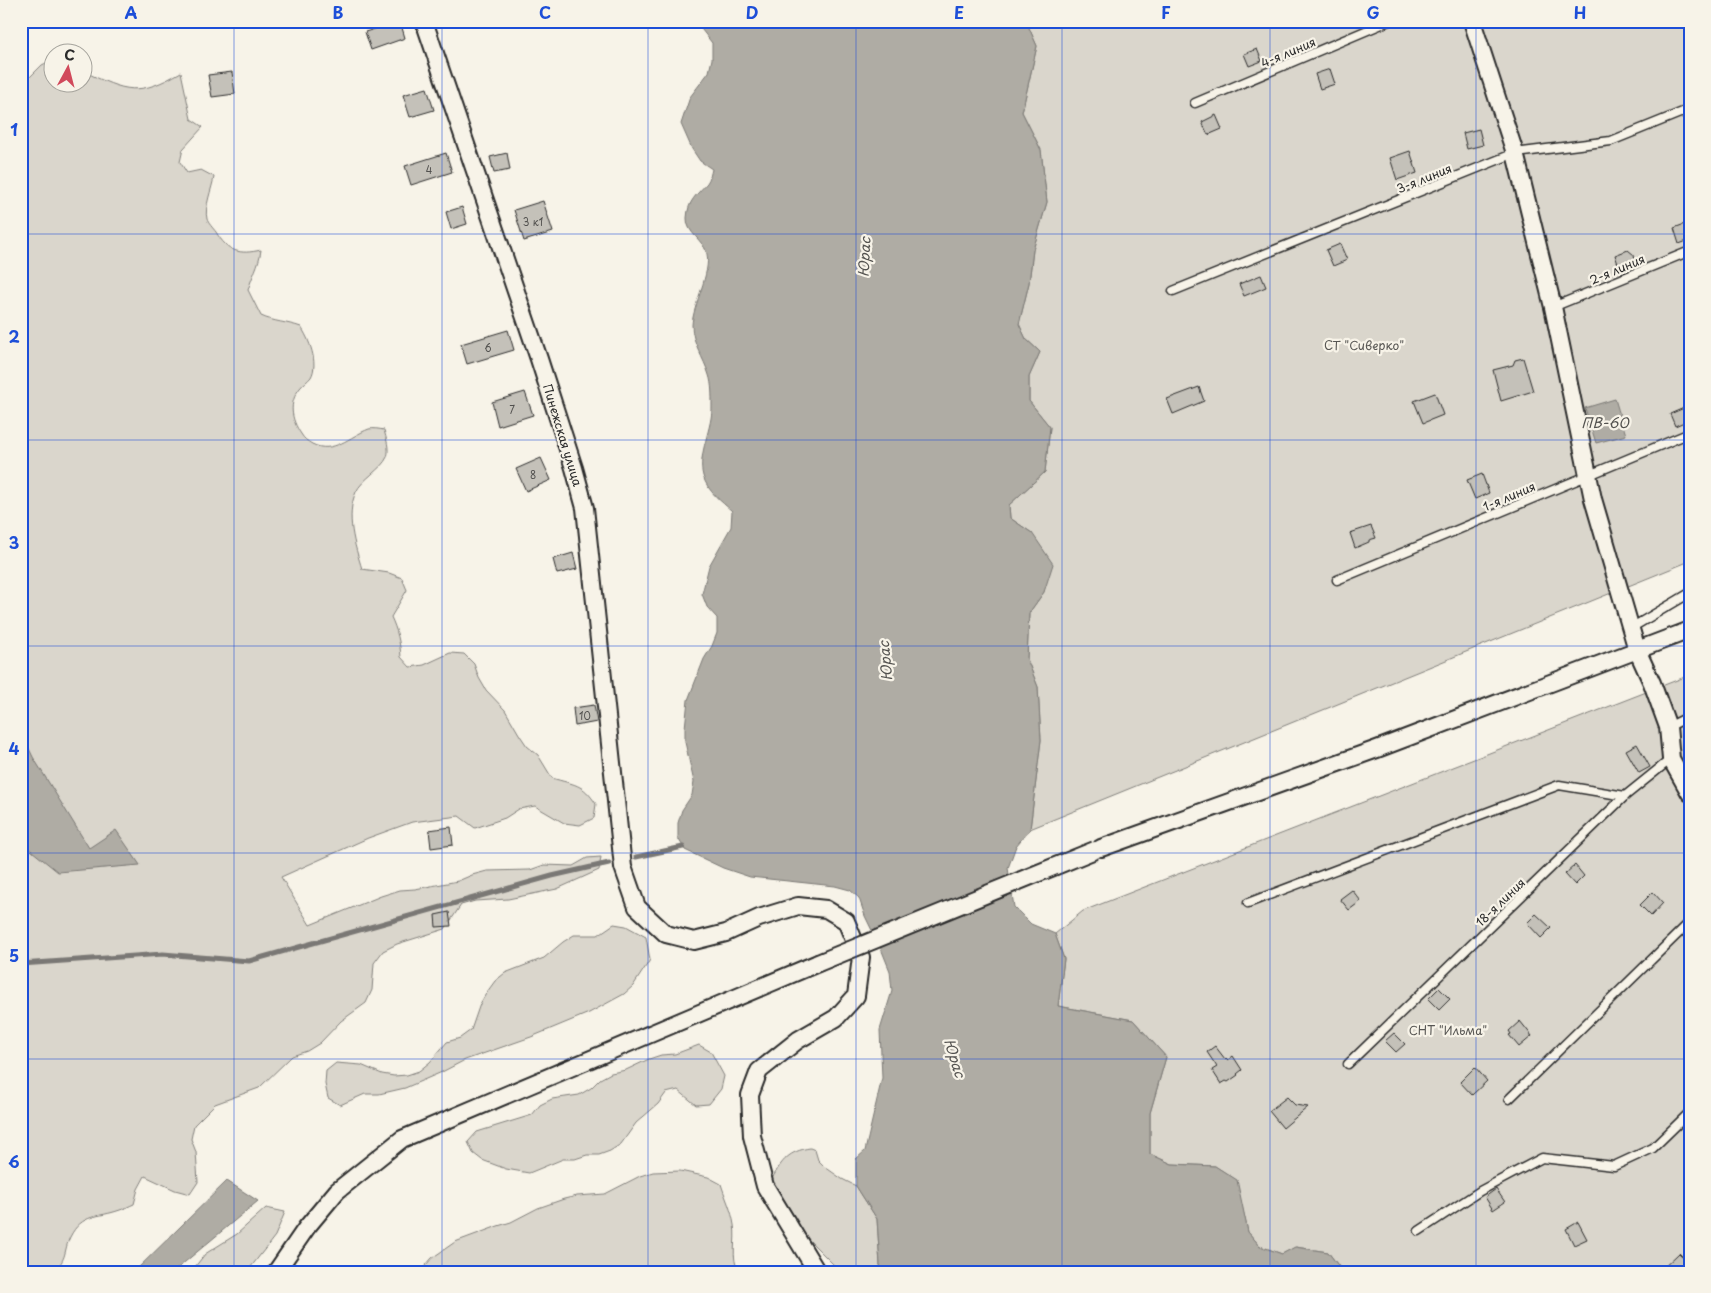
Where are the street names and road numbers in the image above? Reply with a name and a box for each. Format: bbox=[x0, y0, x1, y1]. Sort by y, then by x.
street label: 4-я линия bbox=[1258, 32, 1318, 72]
street label: 3-я линия bbox=[1394, 159, 1454, 197]
street label: 2-я линия bbox=[1587, 249, 1647, 289]
street label: Пинежская улица bbox=[539, 382, 587, 489]
street label: 1-я линия bbox=[1480, 477, 1538, 515]
street label: 18-я линия bbox=[1471, 874, 1529, 930]

